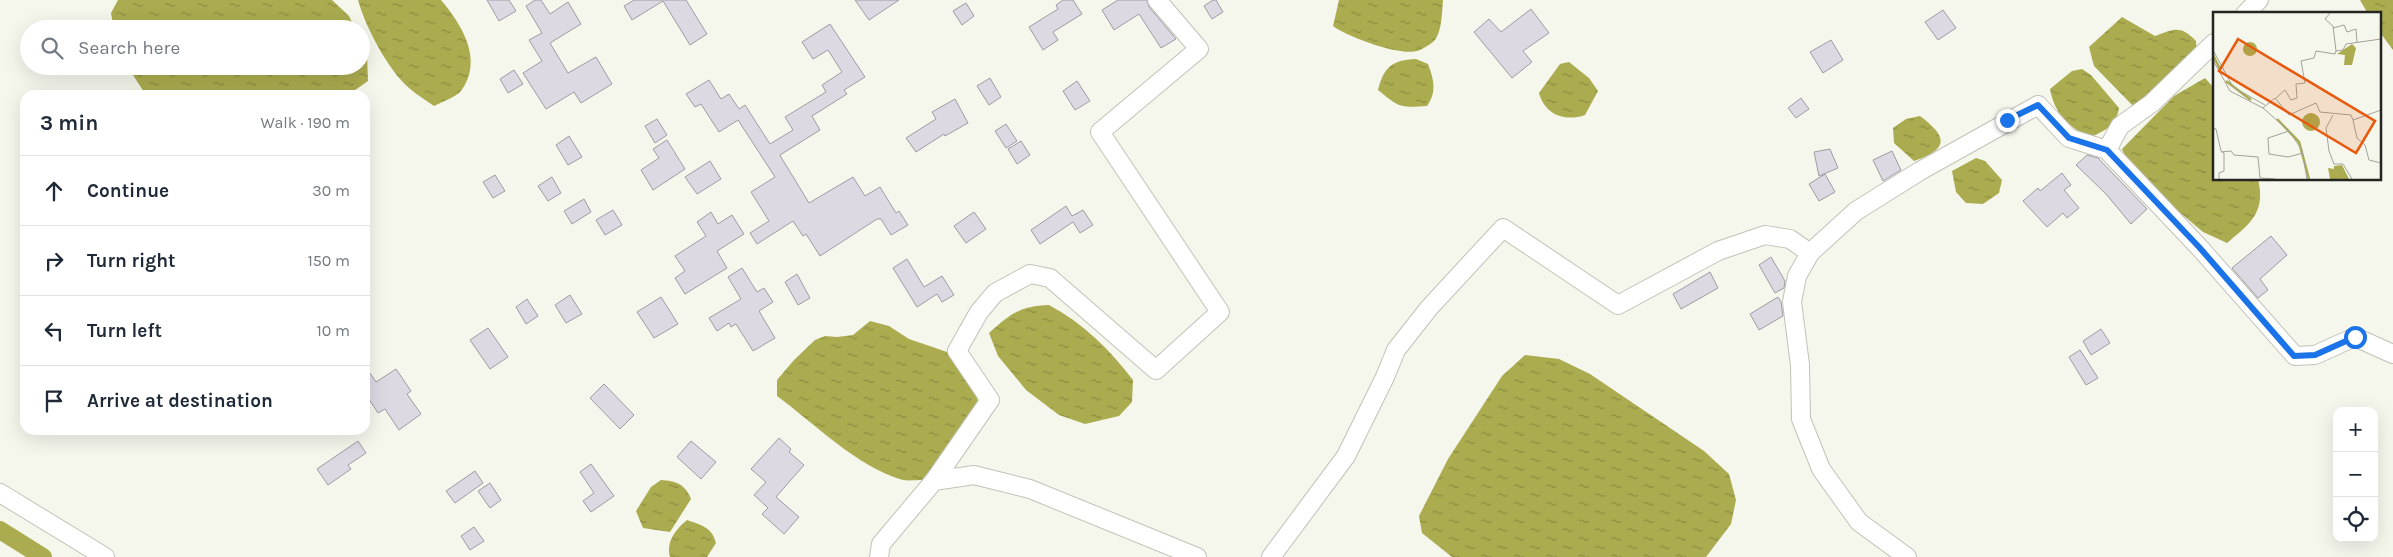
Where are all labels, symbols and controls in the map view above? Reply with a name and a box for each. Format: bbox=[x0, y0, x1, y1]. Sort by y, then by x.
inset map bbox=[2213, 12, 2380, 180]
search box bbox=[20, 20, 370, 75]
icon: search bbox=[38, 34, 66, 62]
text: Search here bbox=[78, 37, 180, 59]
route end bbox=[1996, 109, 2019, 132]
text: 3 min bbox=[40, 111, 98, 135]
text: Walk · 190 m bbox=[261, 113, 350, 132]
icon: ahead bbox=[40, 177, 68, 205]
text: Continue bbox=[87, 180, 169, 202]
text: 30 m bbox=[312, 181, 350, 200]
icon: right bbox=[40, 247, 68, 275]
text: Turn right bbox=[87, 250, 176, 272]
text: 150 m bbox=[307, 251, 350, 270]
icon: left bbox=[40, 317, 68, 345]
text: Turn left bbox=[87, 320, 162, 342]
text: 10 m bbox=[316, 321, 350, 340]
route start bbox=[2344, 326, 2367, 349]
icon: arrive bbox=[40, 387, 68, 415]
text: Arrive at destination bbox=[87, 390, 273, 412]
map controls bbox=[2333, 407, 2378, 542]
button: + bbox=[2333, 407, 2378, 452]
button: − bbox=[2333, 452, 2378, 497]
button: locate bbox=[2333, 497, 2378, 542]

